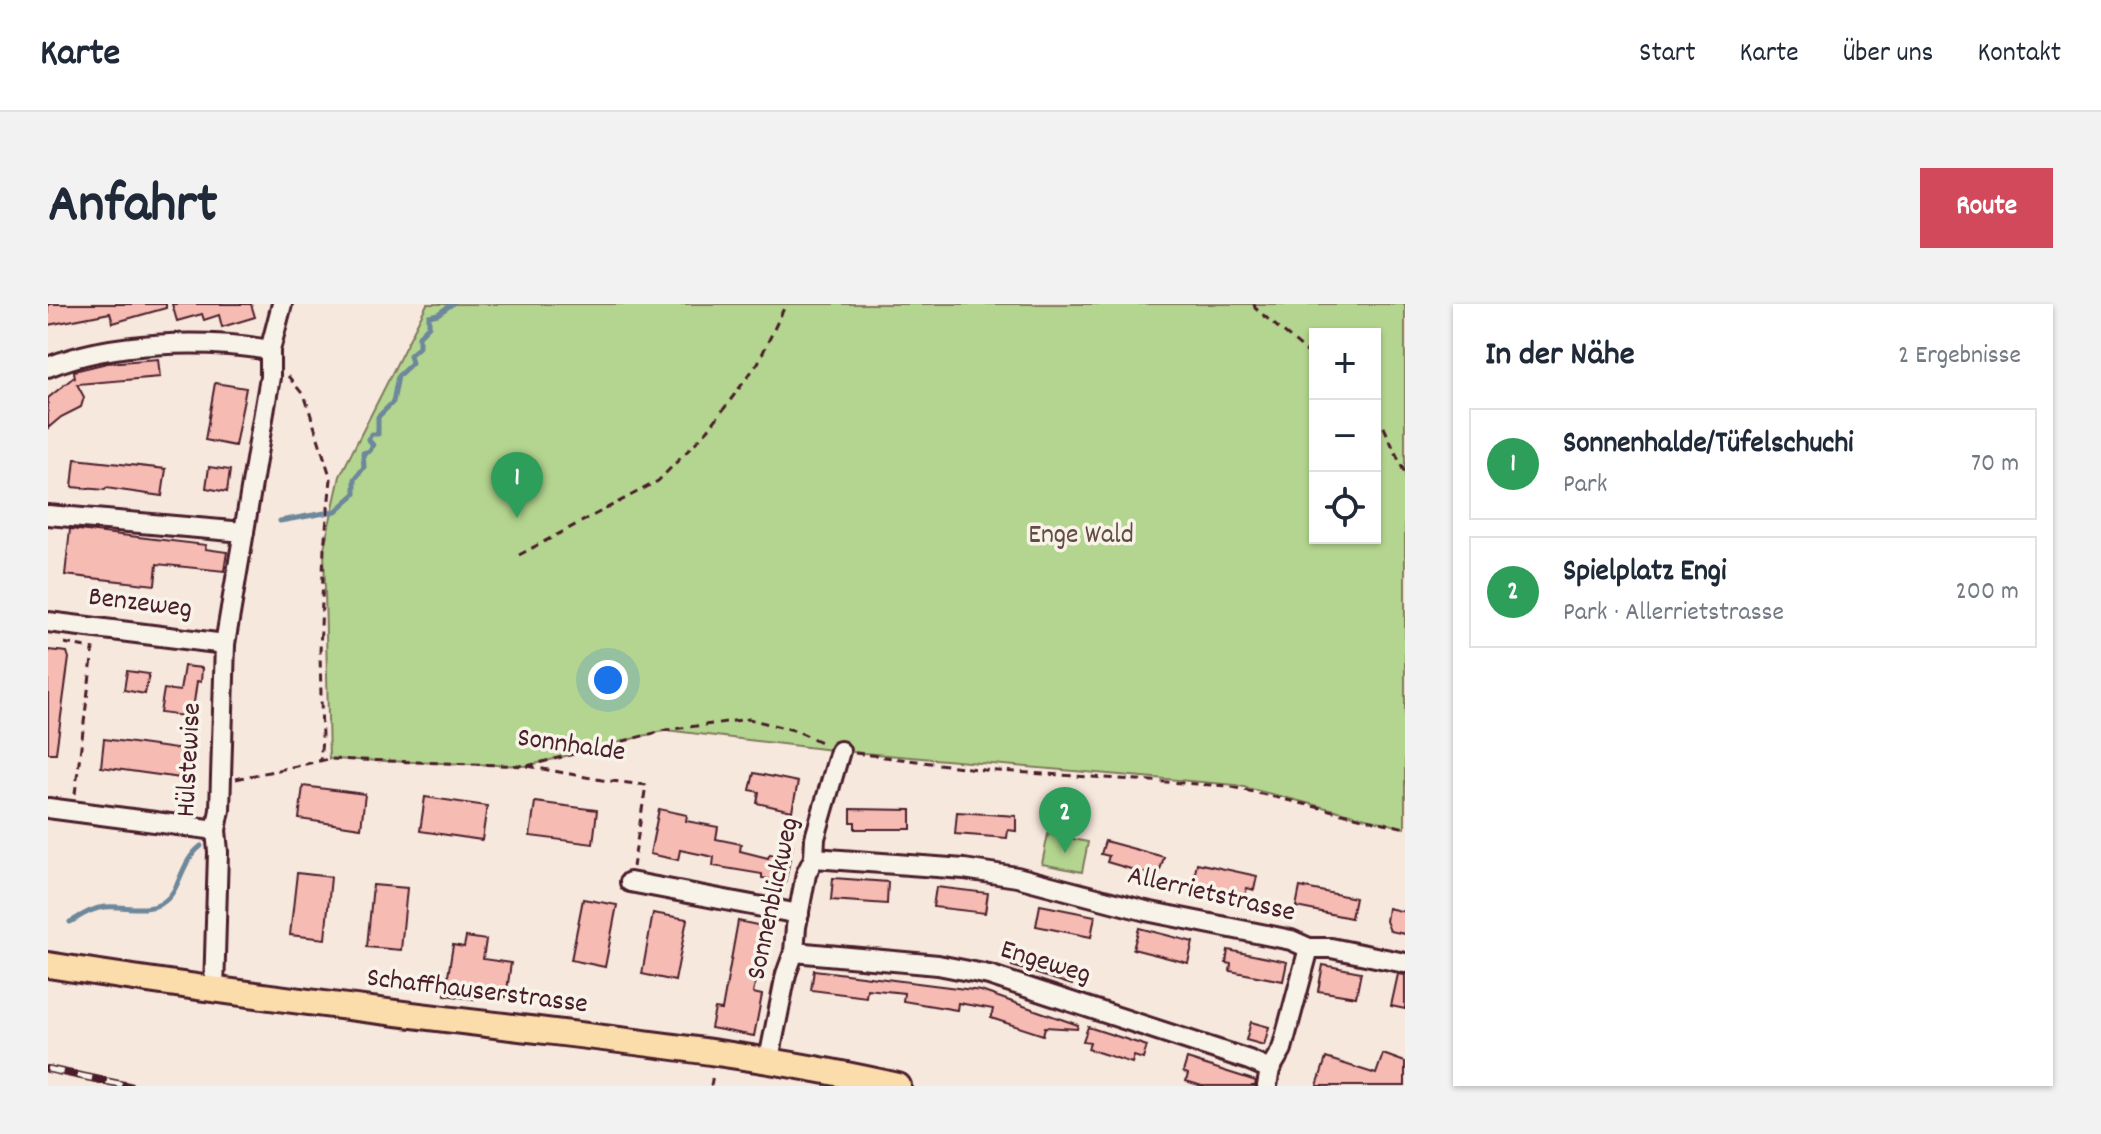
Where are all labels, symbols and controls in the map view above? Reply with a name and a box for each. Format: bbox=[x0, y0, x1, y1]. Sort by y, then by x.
text: Karte bbox=[40, 28, 120, 83]
text: Start bbox=[1639, 35, 1696, 75]
text: Karte bbox=[1740, 35, 1799, 75]
text: Über uns bbox=[1843, 35, 1933, 75]
text: Kontakt bbox=[1977, 35, 2061, 75]
text: Anfahrt bbox=[48, 168, 218, 248]
button: Route bbox=[1920, 168, 2053, 248]
map controls bbox=[1309, 328, 1381, 544]
button: + bbox=[1309, 328, 1381, 400]
text: In der Nähe bbox=[1485, 332, 1635, 381]
text: 2 Ergebnisse bbox=[1898, 338, 2021, 375]
button: − bbox=[1309, 400, 1381, 472]
text: Sonnenhalde/Tüfelschuchi bbox=[1563, 424, 1854, 467]
text: 1 bbox=[1510, 446, 1516, 483]
text: 70 m bbox=[1971, 446, 2019, 483]
pin: 1 bbox=[491, 452, 543, 518]
text: Park bbox=[1563, 467, 1607, 504]
button: locate bbox=[1309, 472, 1381, 544]
park label: Enge Wald bbox=[1028, 517, 1134, 557]
text: Spielplatz Engi bbox=[1563, 552, 1726, 595]
text: 2 bbox=[1507, 574, 1519, 611]
text: 200 m bbox=[1955, 574, 2019, 611]
street label: Benzeweg bbox=[86, 579, 194, 631]
text: Park · Allerrietstrasse bbox=[1563, 595, 1784, 632]
your location bbox=[588, 660, 628, 700]
street label: Hülstewise bbox=[168, 702, 214, 818]
street label: Sonnhalde bbox=[514, 720, 628, 774]
pin: 2 bbox=[1039, 787, 1091, 853]
street label: Sonnenblickweg bbox=[738, 814, 812, 984]
street label: Allerrietstrasse bbox=[1123, 857, 1299, 935]
street label: Engeweg bbox=[995, 931, 1095, 997]
street label: Schaffhauserstrasse bbox=[364, 960, 590, 1026]

